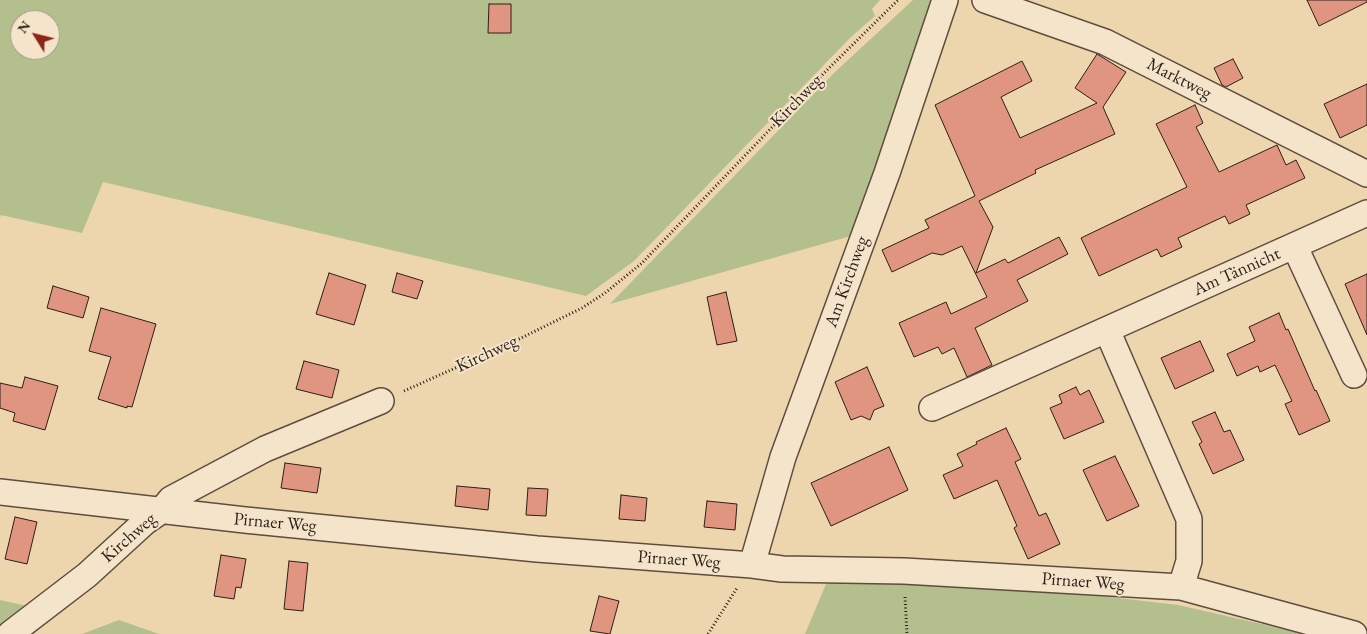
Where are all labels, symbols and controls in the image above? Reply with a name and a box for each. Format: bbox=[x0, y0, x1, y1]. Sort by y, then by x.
north arrow bbox=[10, 10, 60, 60]
text: N bbox=[13, 17, 34, 37]
street label: Marktweg bbox=[1143, 54, 1215, 104]
street label: Kirchweg bbox=[766, 70, 828, 132]
street label: Am Kirchweg bbox=[821, 233, 873, 331]
street label: Am Tännicht bbox=[1190, 243, 1284, 301]
street label: Kirchweg bbox=[453, 330, 521, 378]
street label: Kirchweg bbox=[97, 508, 161, 568]
street label: Pirnaer Weg bbox=[233, 509, 317, 537]
street label: Pirnaer Weg bbox=[637, 546, 721, 574]
street label: Pirnaer Weg bbox=[1041, 568, 1125, 596]

